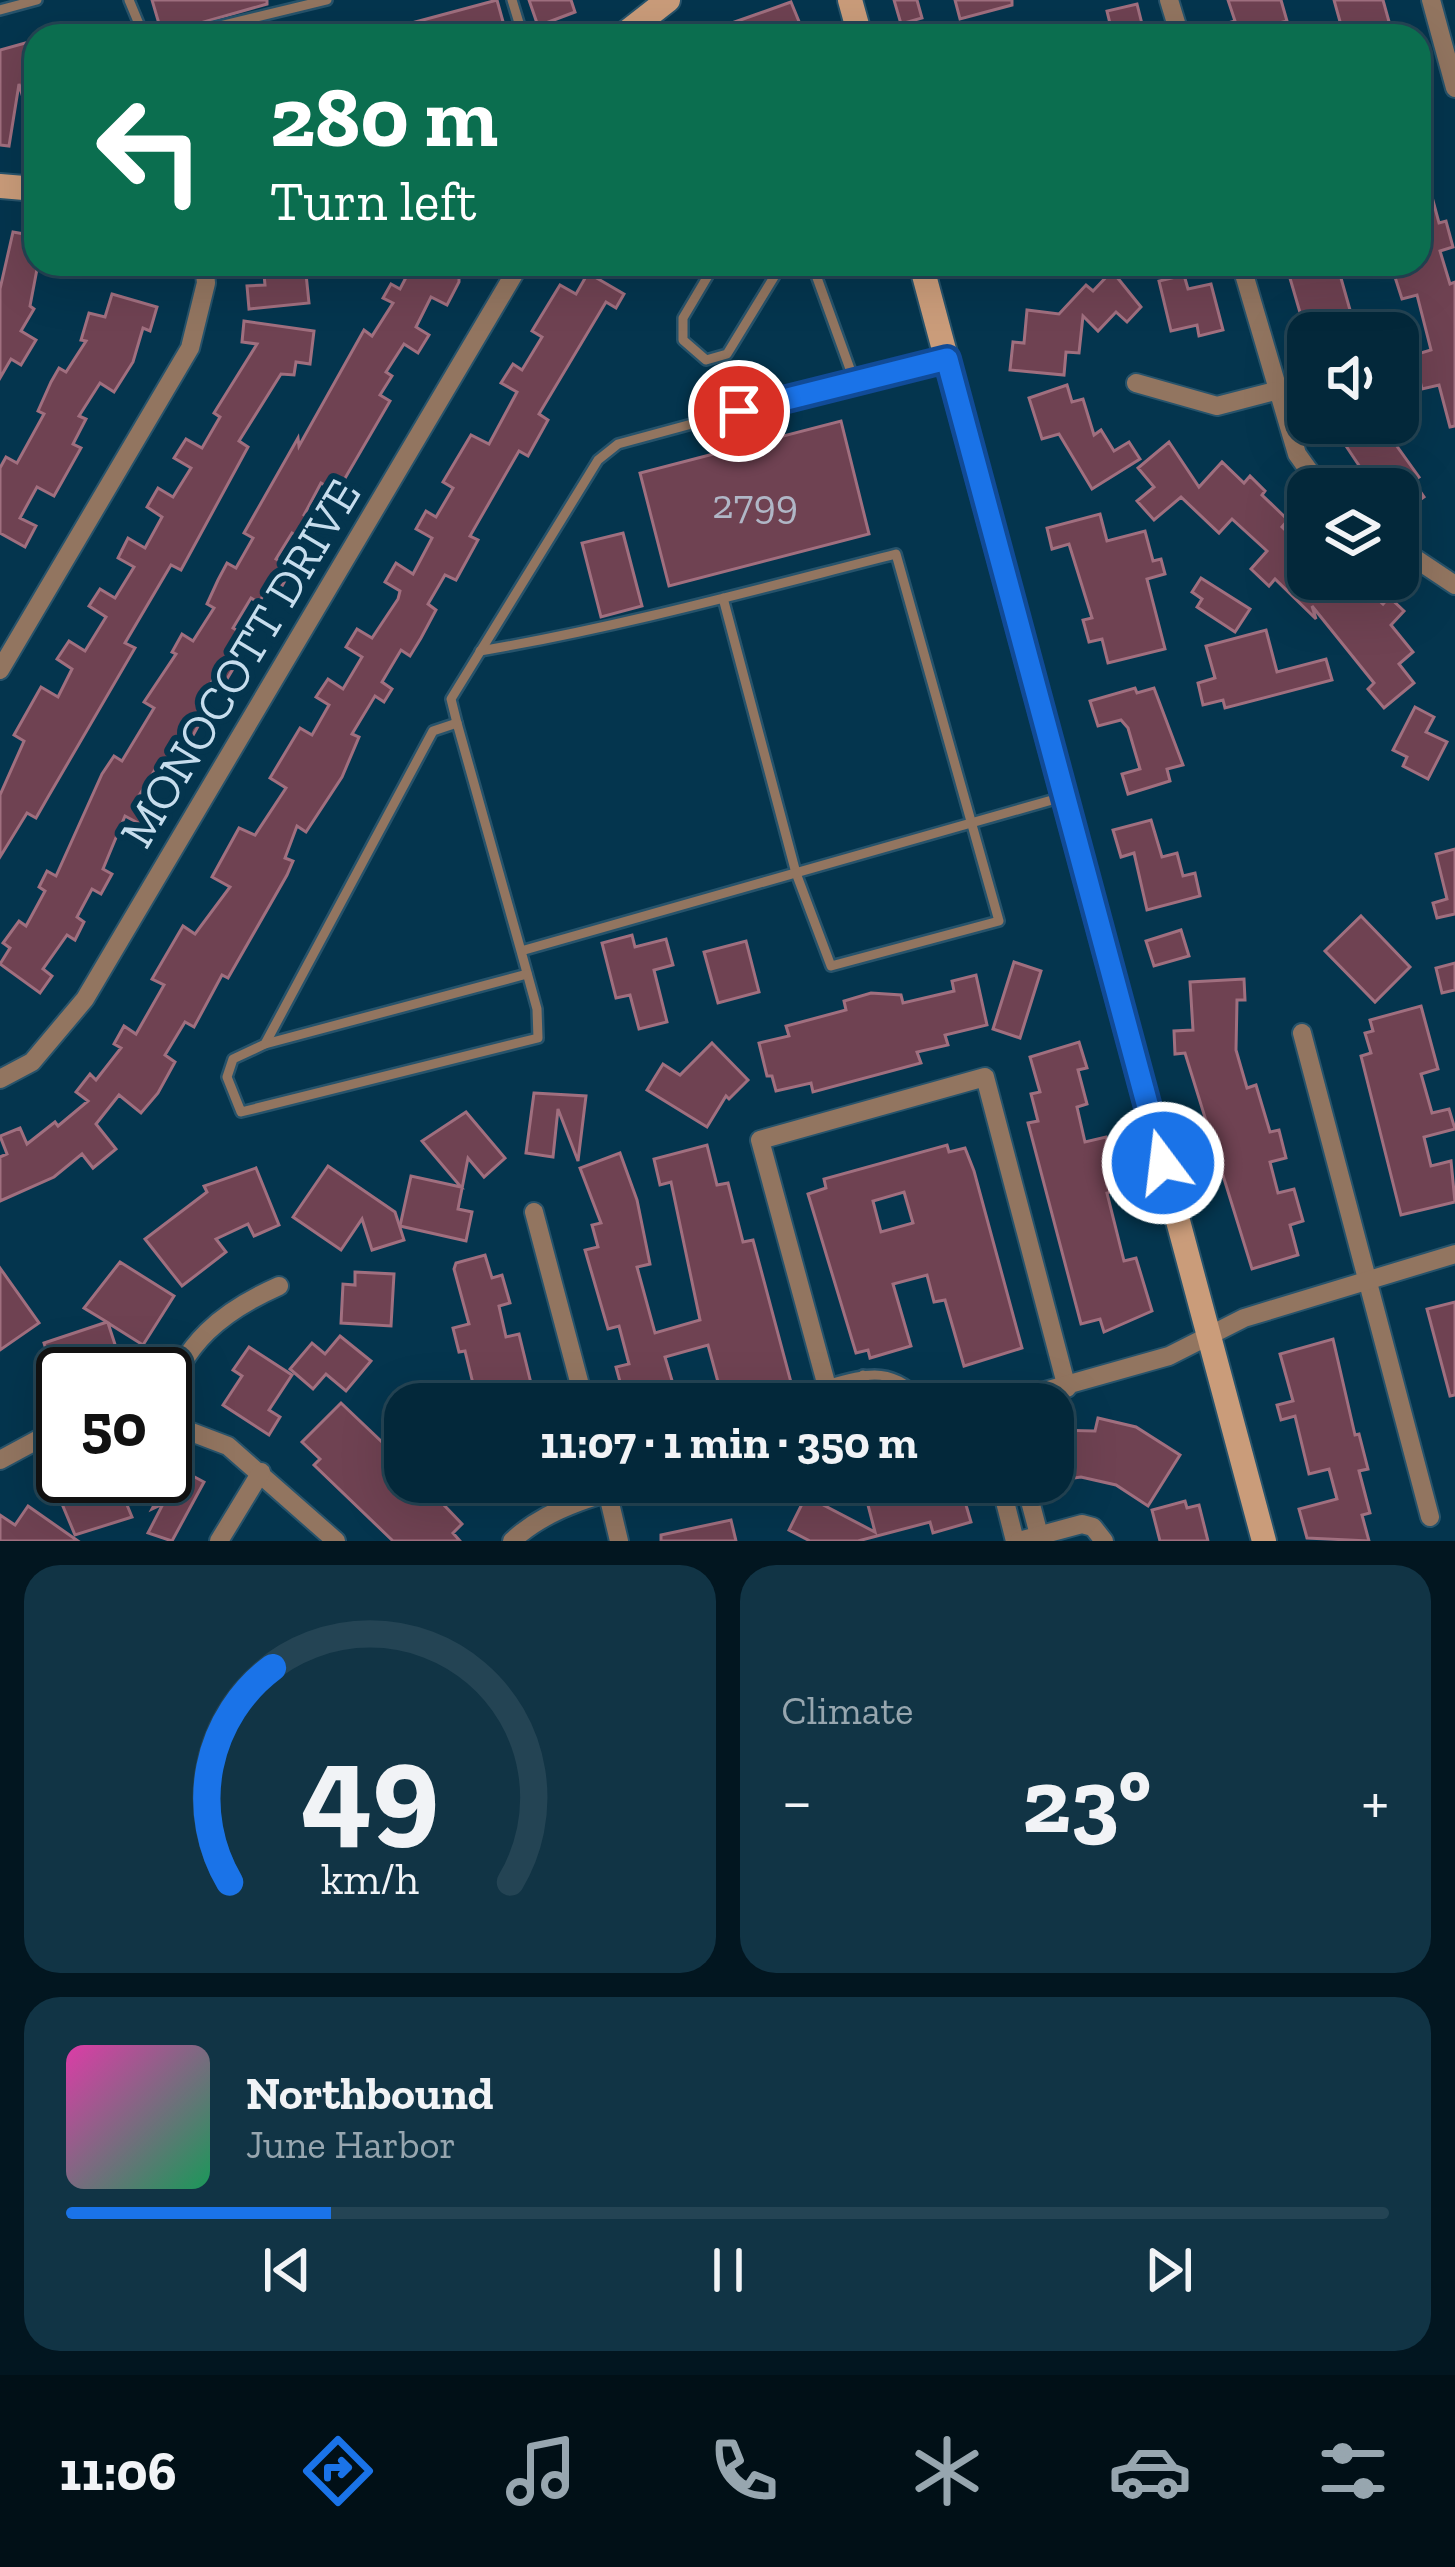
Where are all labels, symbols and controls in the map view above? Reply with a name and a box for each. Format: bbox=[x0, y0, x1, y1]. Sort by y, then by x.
text: 280 m bbox=[270, 67, 498, 168]
icon: left bbox=[72, 72, 228, 228]
text: Turn left bbox=[270, 169, 477, 234]
map controls bbox=[1287, 312, 1419, 600]
button: sound bbox=[1287, 312, 1419, 444]
pin bbox=[688, 360, 790, 462]
icon: arrive bbox=[706, 378, 772, 444]
button: layers bbox=[1287, 468, 1419, 600]
street label: MONOCOTT DRIVE bbox=[108, 469, 372, 857]
house number: 2799 bbox=[712, 478, 798, 529]
position arrow bbox=[1100, 1100, 1226, 1226]
speed limit sign: 50 bbox=[36, 1347, 192, 1503]
text: 11:07 · 1 min · 350 m bbox=[540, 1416, 918, 1470]
text: Climate bbox=[782, 1687, 913, 1734]
text: 49 bbox=[301, 1713, 439, 1863]
text: 23° bbox=[1022, 1747, 1151, 1855]
text: − bbox=[782, 1762, 812, 1841]
text: + bbox=[1361, 1762, 1389, 1841]
text: km/h bbox=[321, 1854, 419, 1905]
text: Northbound bbox=[246, 2067, 494, 2121]
text: June Harbor bbox=[246, 2121, 456, 2168]
icon: previous bbox=[254, 2237, 320, 2303]
icon: pause bbox=[695, 2237, 761, 2303]
icon: next bbox=[1136, 2237, 1202, 2303]
icon: directions bbox=[296, 2429, 380, 2513]
icon: music bbox=[499, 2429, 583, 2513]
icon: phone bbox=[702, 2429, 786, 2513]
icon: climate bbox=[905, 2429, 989, 2513]
icon: car bbox=[1108, 2429, 1192, 2513]
icon: filters bbox=[1311, 2429, 1395, 2513]
text: 11:06 bbox=[60, 2439, 177, 2504]

